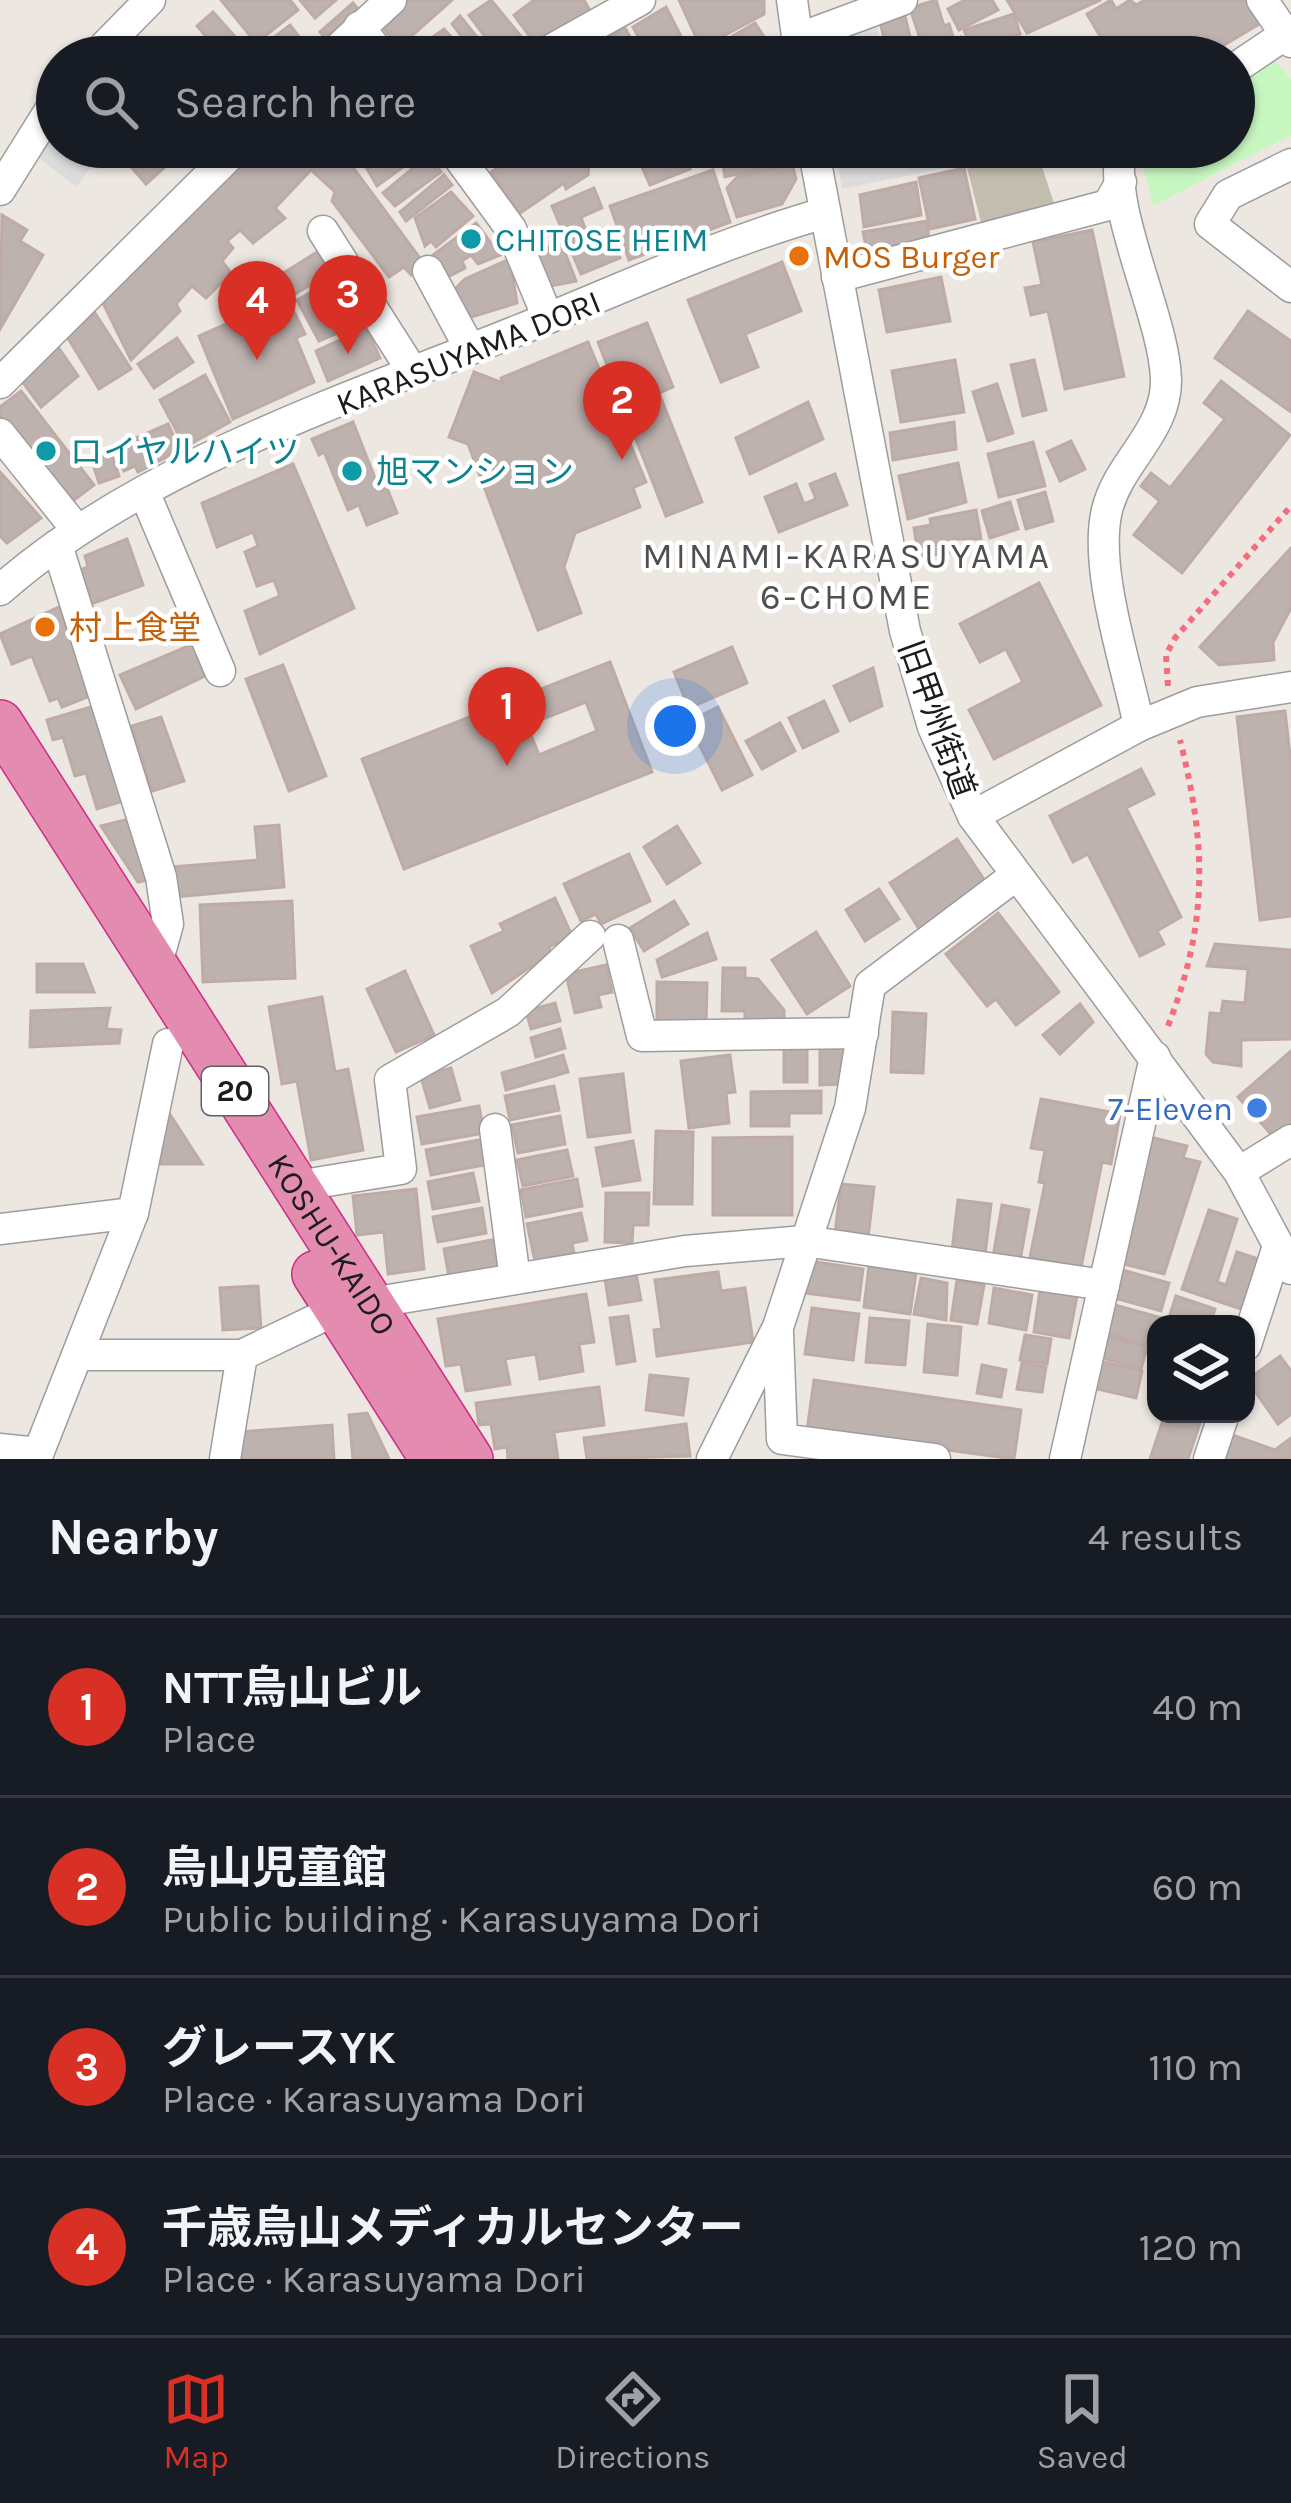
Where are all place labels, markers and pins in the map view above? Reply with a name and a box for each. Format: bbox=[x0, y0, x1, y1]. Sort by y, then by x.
place label: CHITOSE HEIM bbox=[495, 221, 708, 259]
marker: CHITOSE HEIM bbox=[458, 226, 484, 252]
place label: MOS Burger bbox=[823, 238, 1000, 276]
marker: MOS Burger bbox=[786, 243, 812, 269]
pin: 3 bbox=[309, 255, 387, 354]
pin: 4 bbox=[218, 261, 296, 360]
pin: 2 bbox=[583, 361, 661, 460]
place label: ロイヤルハイツ bbox=[70, 433, 299, 471]
marker: ロイヤルハイツ bbox=[33, 438, 59, 464]
place label: 旭マンション bbox=[376, 453, 574, 491]
marker: 旭マンション bbox=[339, 458, 365, 484]
place label: 村上食堂 bbox=[69, 609, 201, 647]
marker: 村上食堂 bbox=[32, 614, 58, 640]
pin: 1 bbox=[468, 667, 546, 766]
place label: 7-Eleven bbox=[1108, 1090, 1233, 1128]
marker: 7-Eleven bbox=[1244, 1095, 1270, 1121]

